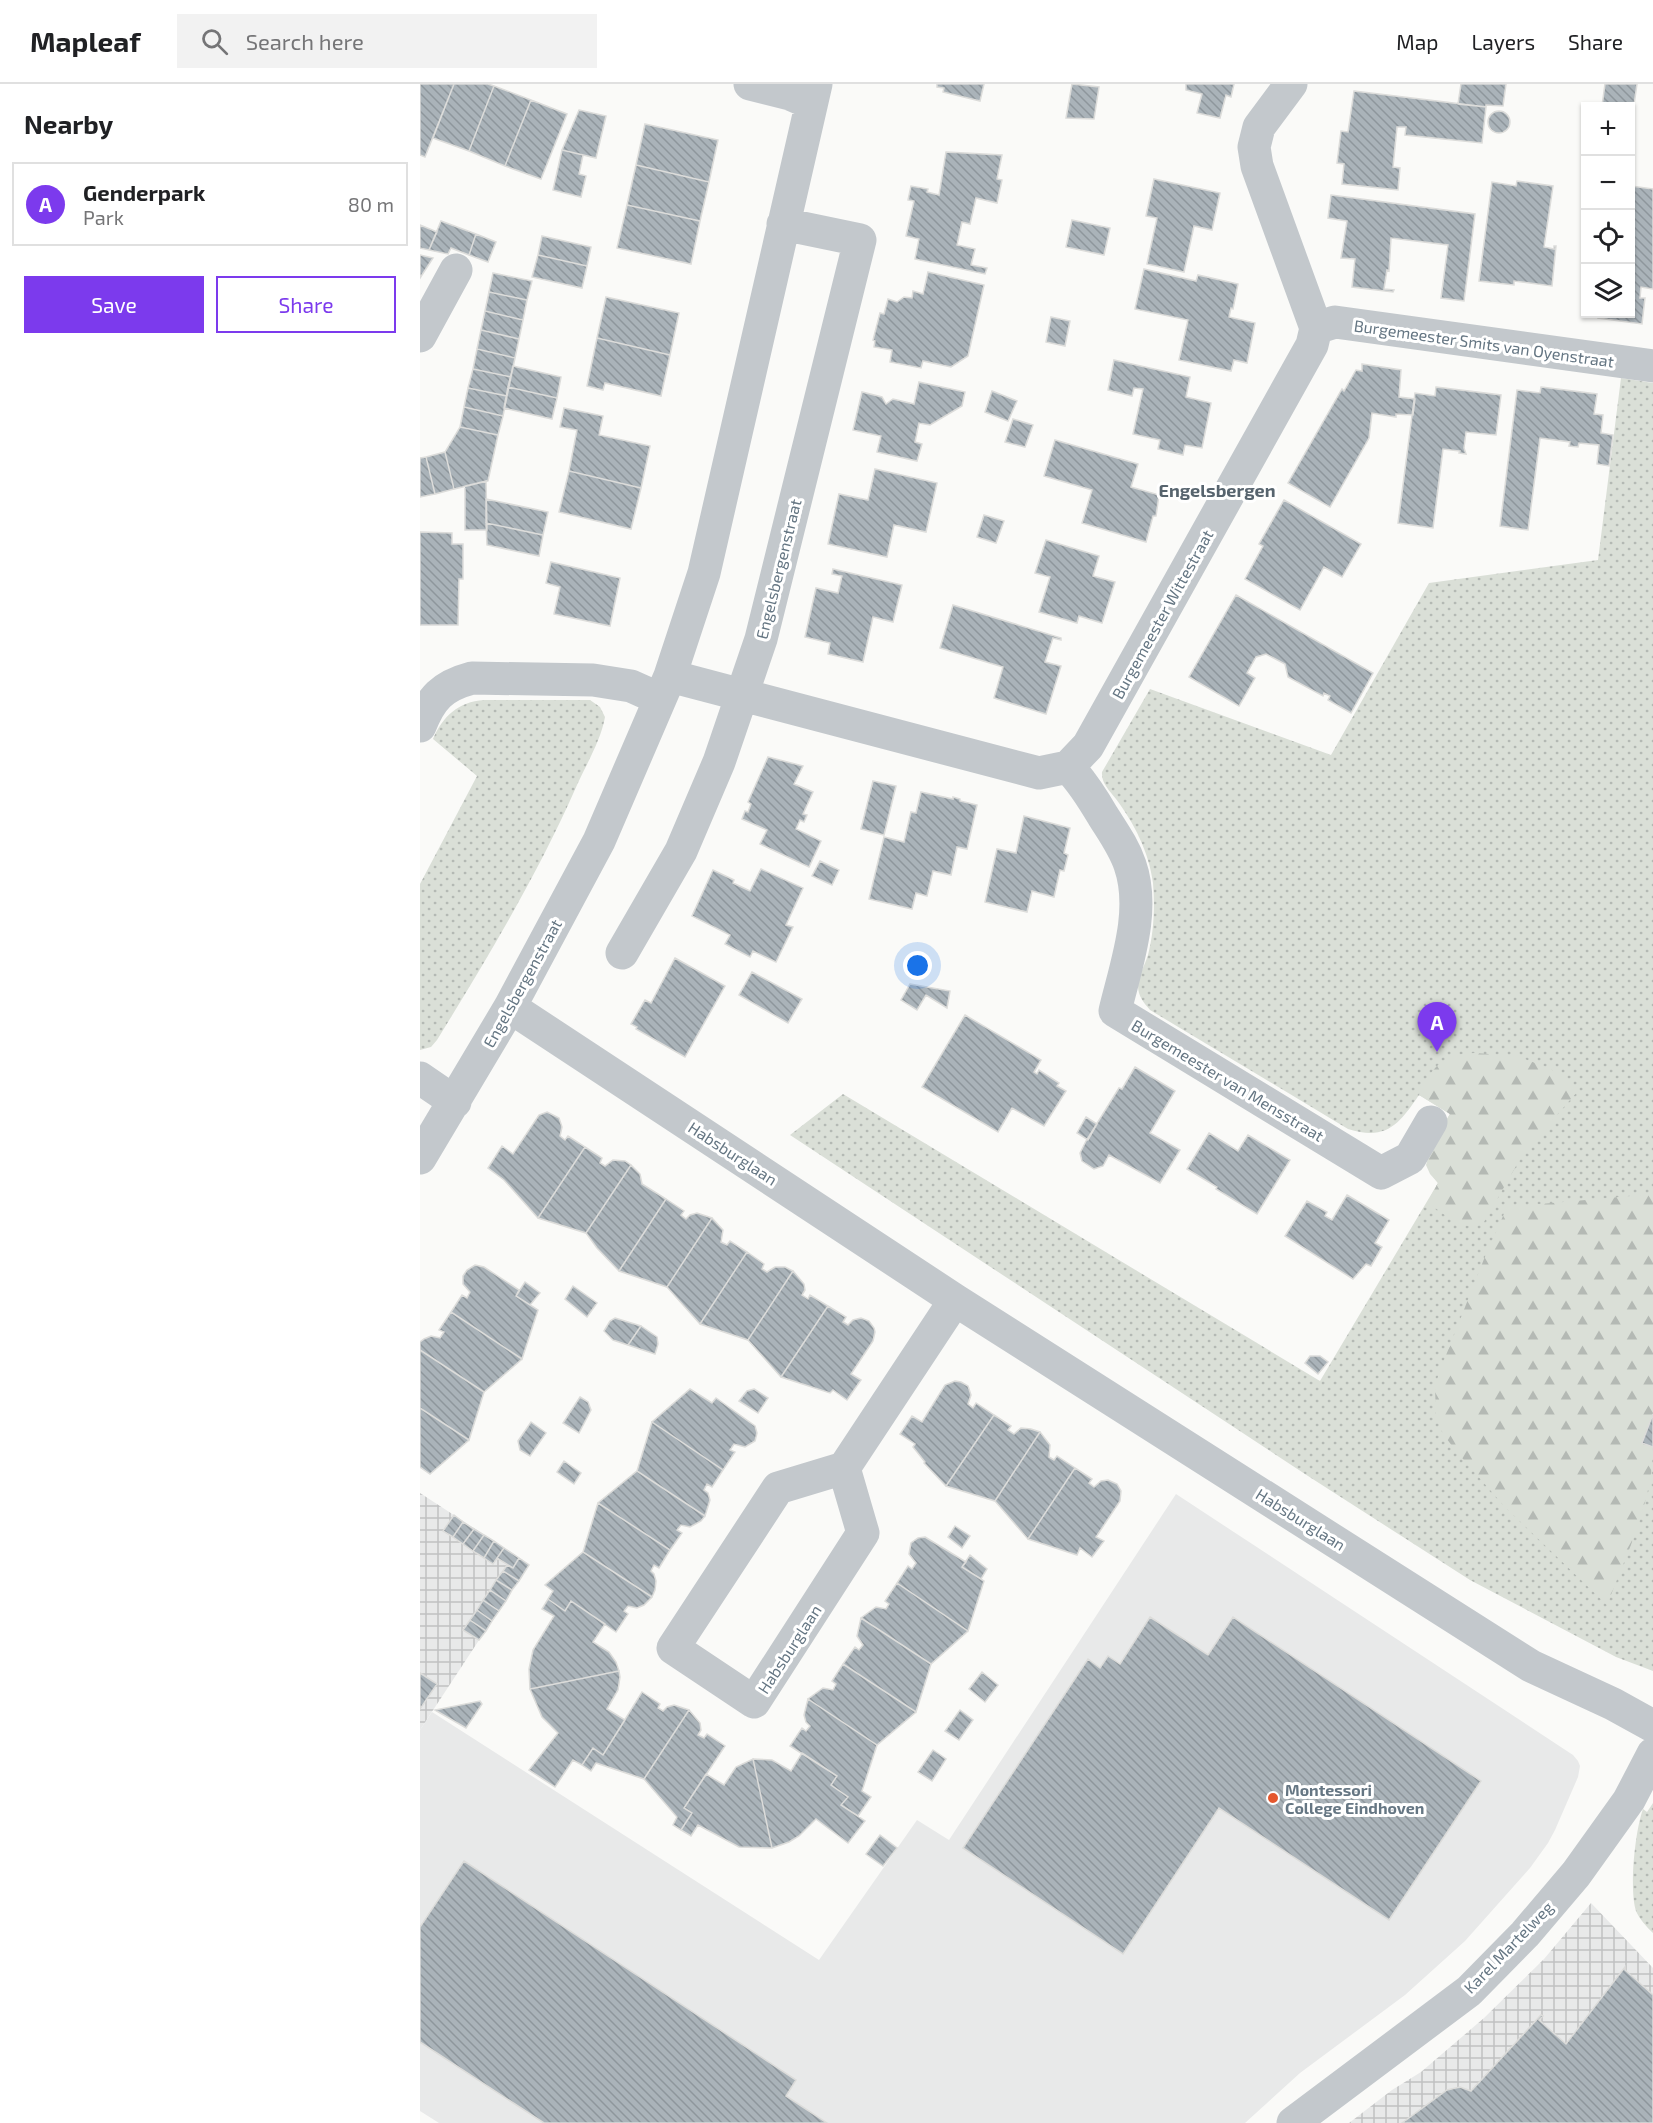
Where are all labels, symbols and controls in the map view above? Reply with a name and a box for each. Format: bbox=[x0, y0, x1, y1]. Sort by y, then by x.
search box bbox=[177, 14, 597, 68]
text: Mapleaf bbox=[30, 24, 141, 58]
icon: search bbox=[198, 25, 231, 58]
text: Search here bbox=[246, 28, 364, 54]
text: Map bbox=[1396, 29, 1438, 54]
text: Layers bbox=[1471, 29, 1535, 54]
text: Share bbox=[1568, 29, 1623, 54]
map controls bbox=[1581, 102, 1635, 318]
button: + bbox=[1581, 102, 1635, 156]
text: Nearby bbox=[24, 108, 113, 139]
button: − bbox=[1581, 156, 1635, 210]
text: Genderpark bbox=[83, 179, 205, 205]
text: A bbox=[39, 192, 52, 216]
text: 80 m bbox=[348, 192, 394, 216]
text: Park bbox=[83, 205, 124, 229]
button: locate bbox=[1581, 210, 1635, 264]
button: layers bbox=[1581, 264, 1635, 318]
button: Save bbox=[24, 276, 204, 333]
button: Share bbox=[216, 276, 396, 333]
street label: Burgemeester Smits van Oyenstraat bbox=[1353, 315, 1615, 371]
district label: Engelsbergen bbox=[1158, 479, 1276, 501]
street label: Engelsbergenstraat bbox=[751, 497, 805, 641]
street label: Burgemeester Wittestraat bbox=[1108, 526, 1216, 702]
street label: Engelsbergenstraat bbox=[479, 916, 565, 1050]
your location bbox=[903, 951, 932, 980]
pin: A bbox=[1418, 1002, 1456, 1052]
street label: Burgemeester van Mensstraat bbox=[1129, 1015, 1327, 1145]
street label: Habsburglaan bbox=[685, 1117, 781, 1189]
street label: Habsburglaan bbox=[1253, 1484, 1349, 1554]
street label: Habsburglaan bbox=[753, 1601, 825, 1697]
place label: Montessori College Eindhoven bbox=[1285, 1780, 1424, 1817]
marker: Montessori College Eindhoven bbox=[1266, 1791, 1280, 1805]
street label: Karel Martelweg bbox=[1459, 1897, 1557, 1997]

